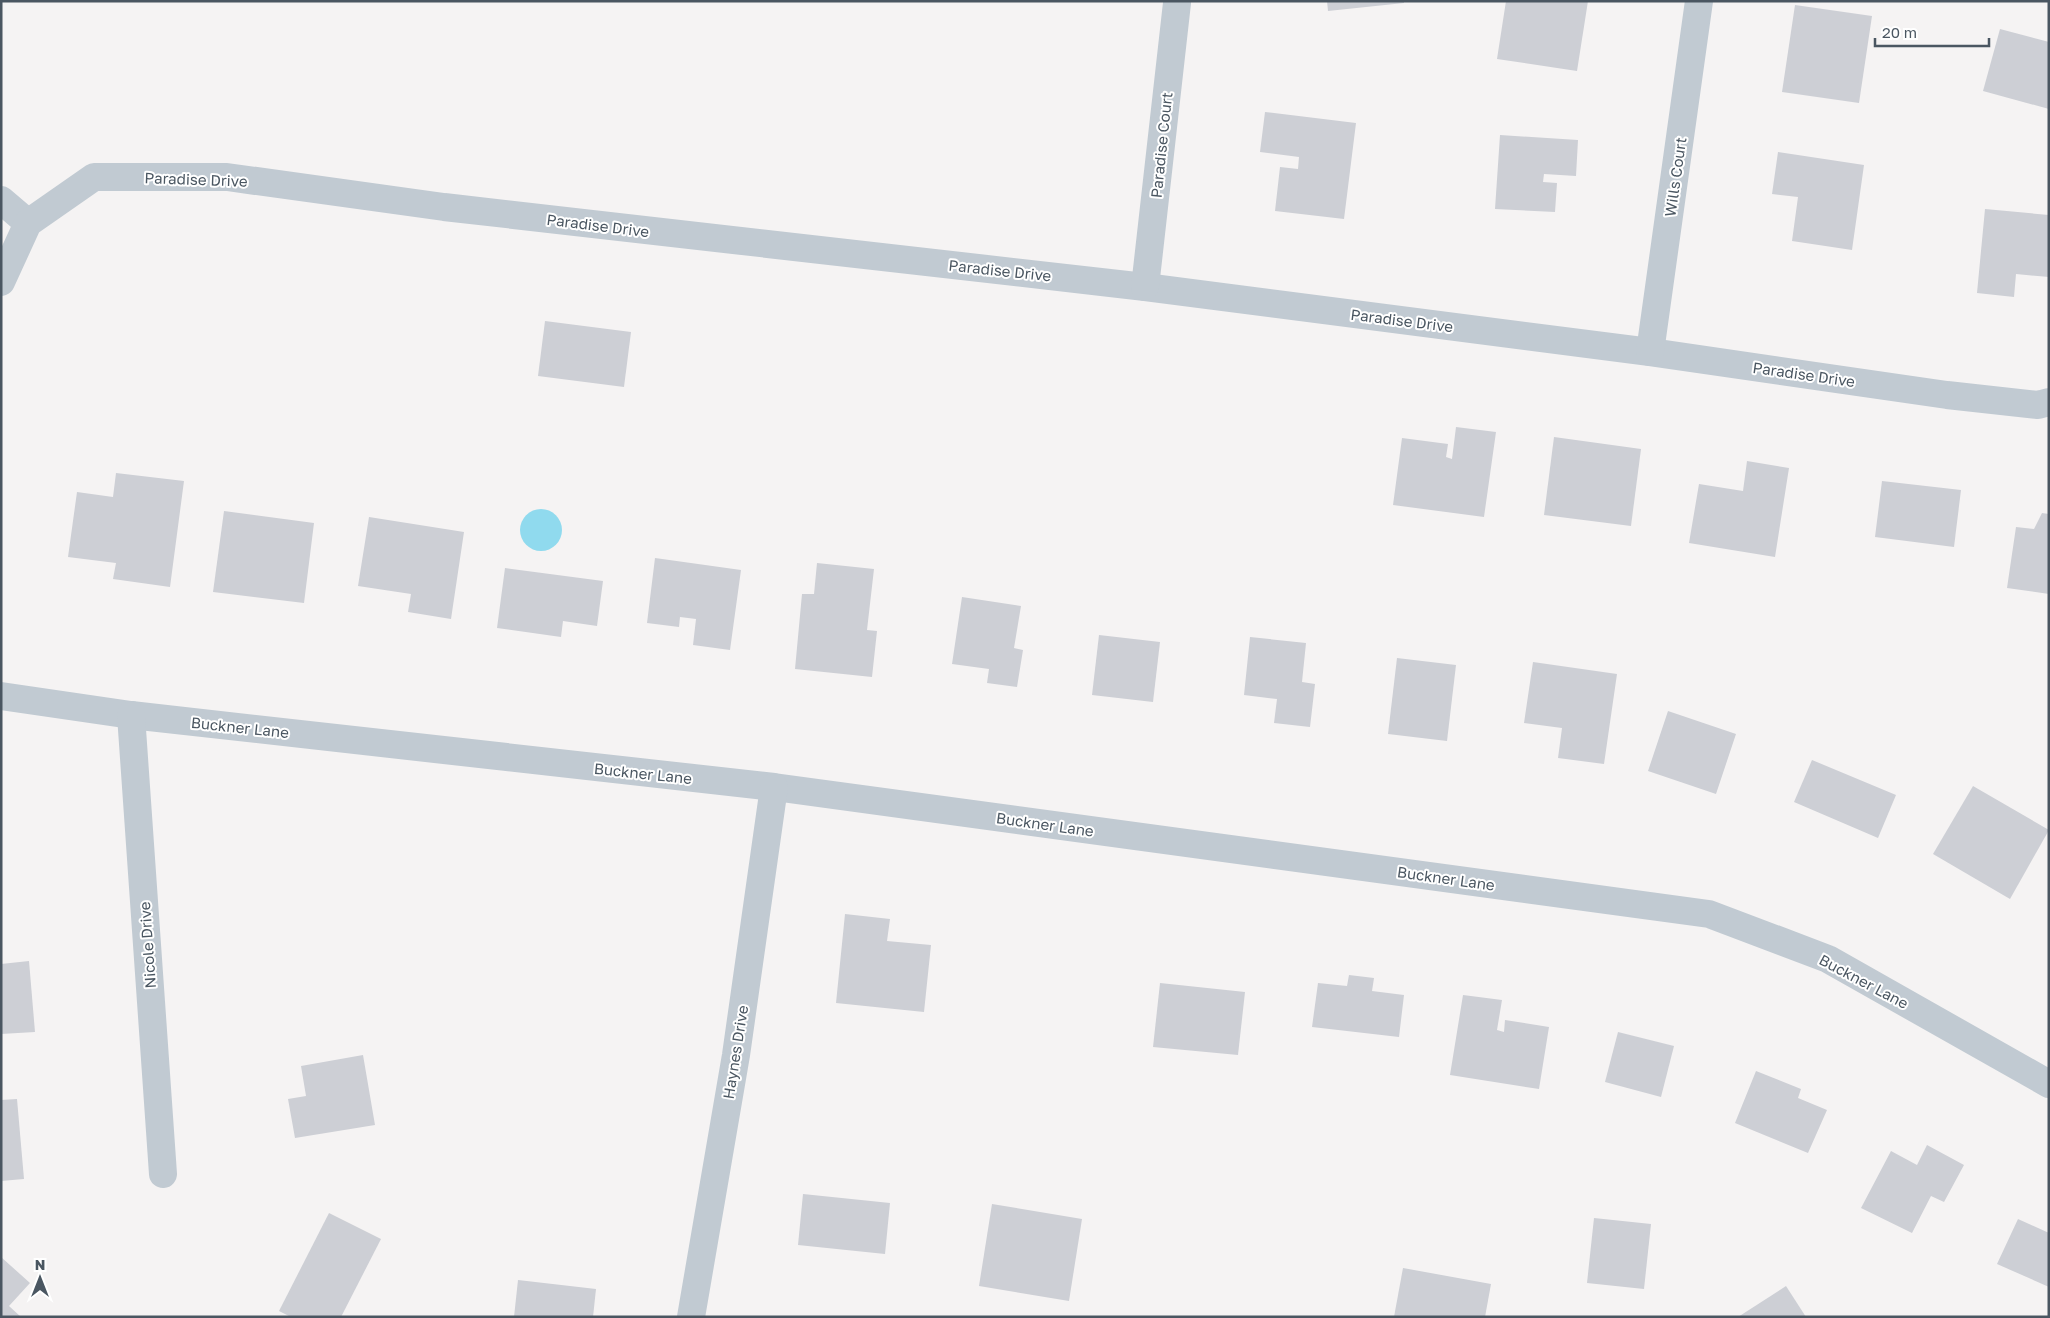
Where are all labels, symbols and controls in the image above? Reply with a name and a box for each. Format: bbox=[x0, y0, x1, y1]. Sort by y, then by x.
scale bar bbox=[1875, 15, 1989, 47]
text: 20 m bbox=[1882, 23, 1917, 41]
street label: Paradise Court bbox=[1146, 91, 1176, 199]
street label: Wills Court bbox=[1661, 136, 1689, 218]
street label: Paradise Drive bbox=[144, 168, 248, 190]
street label: Paradise Drive bbox=[546, 210, 651, 240]
street label: Paradise Drive bbox=[948, 256, 1053, 284]
street label: Paradise Drive bbox=[1350, 305, 1455, 335]
street label: Paradise Drive bbox=[1752, 358, 1857, 390]
street label: Buckner Lane bbox=[190, 713, 290, 741]
street label: Buckner Lane bbox=[593, 759, 693, 787]
street label: Buckner Lane bbox=[995, 808, 1095, 840]
street label: Buckner Lane bbox=[1396, 862, 1496, 894]
street label: Nicole Drive bbox=[135, 901, 159, 989]
street label: Buckner Lane bbox=[1816, 950, 1912, 1012]
street label: Haynes Drive bbox=[719, 1003, 751, 1100]
north arrow bbox=[15, 1253, 65, 1303]
text: N bbox=[35, 1256, 45, 1273]

